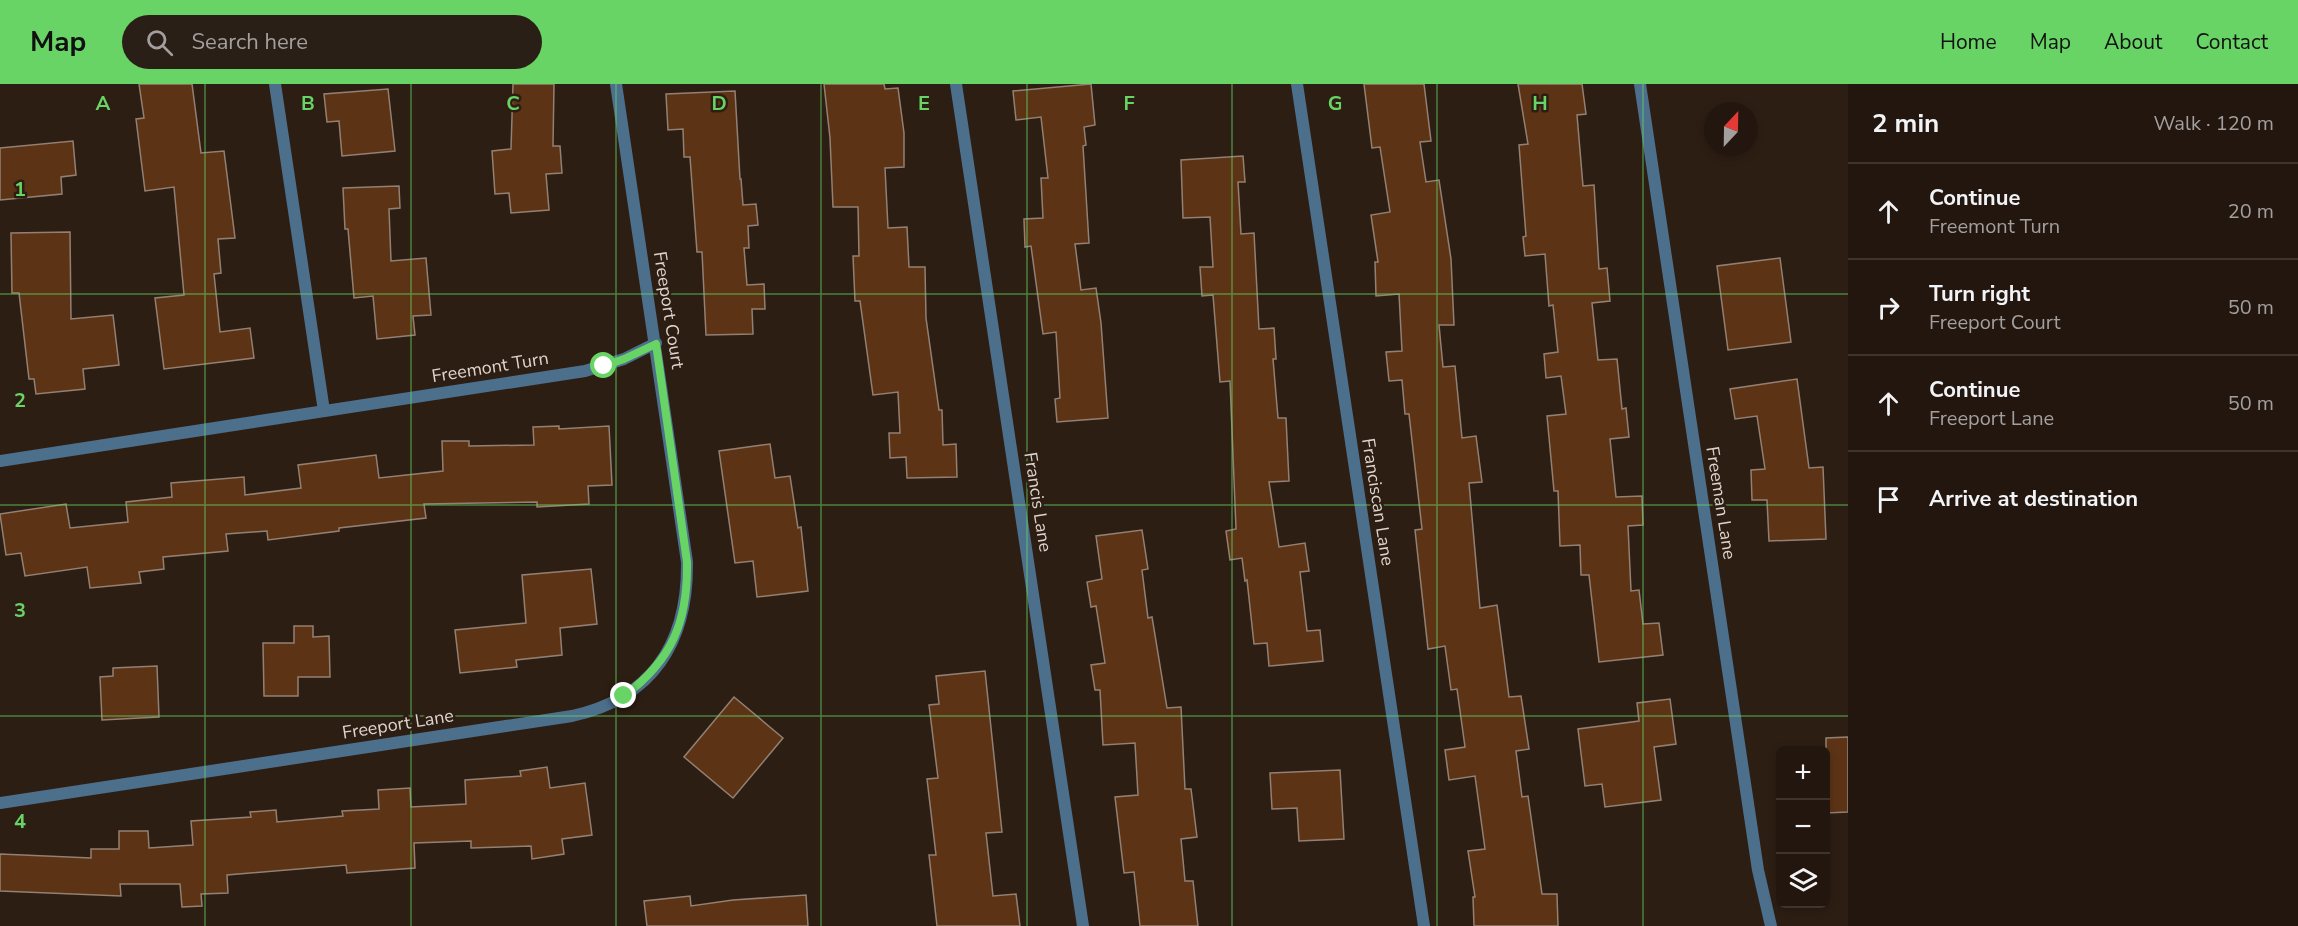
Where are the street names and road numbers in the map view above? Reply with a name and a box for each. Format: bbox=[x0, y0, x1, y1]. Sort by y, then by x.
street label: Freeport Court bbox=[648, 250, 690, 371]
street label: Freemont Turn bbox=[430, 346, 550, 388]
street label: Franciscan Lane bbox=[1356, 437, 1400, 567]
street label: Freeman Lane bbox=[1700, 445, 1742, 561]
street label: Francis Lane bbox=[1018, 450, 1058, 554]
street label: Freeport Lane bbox=[340, 703, 456, 745]

